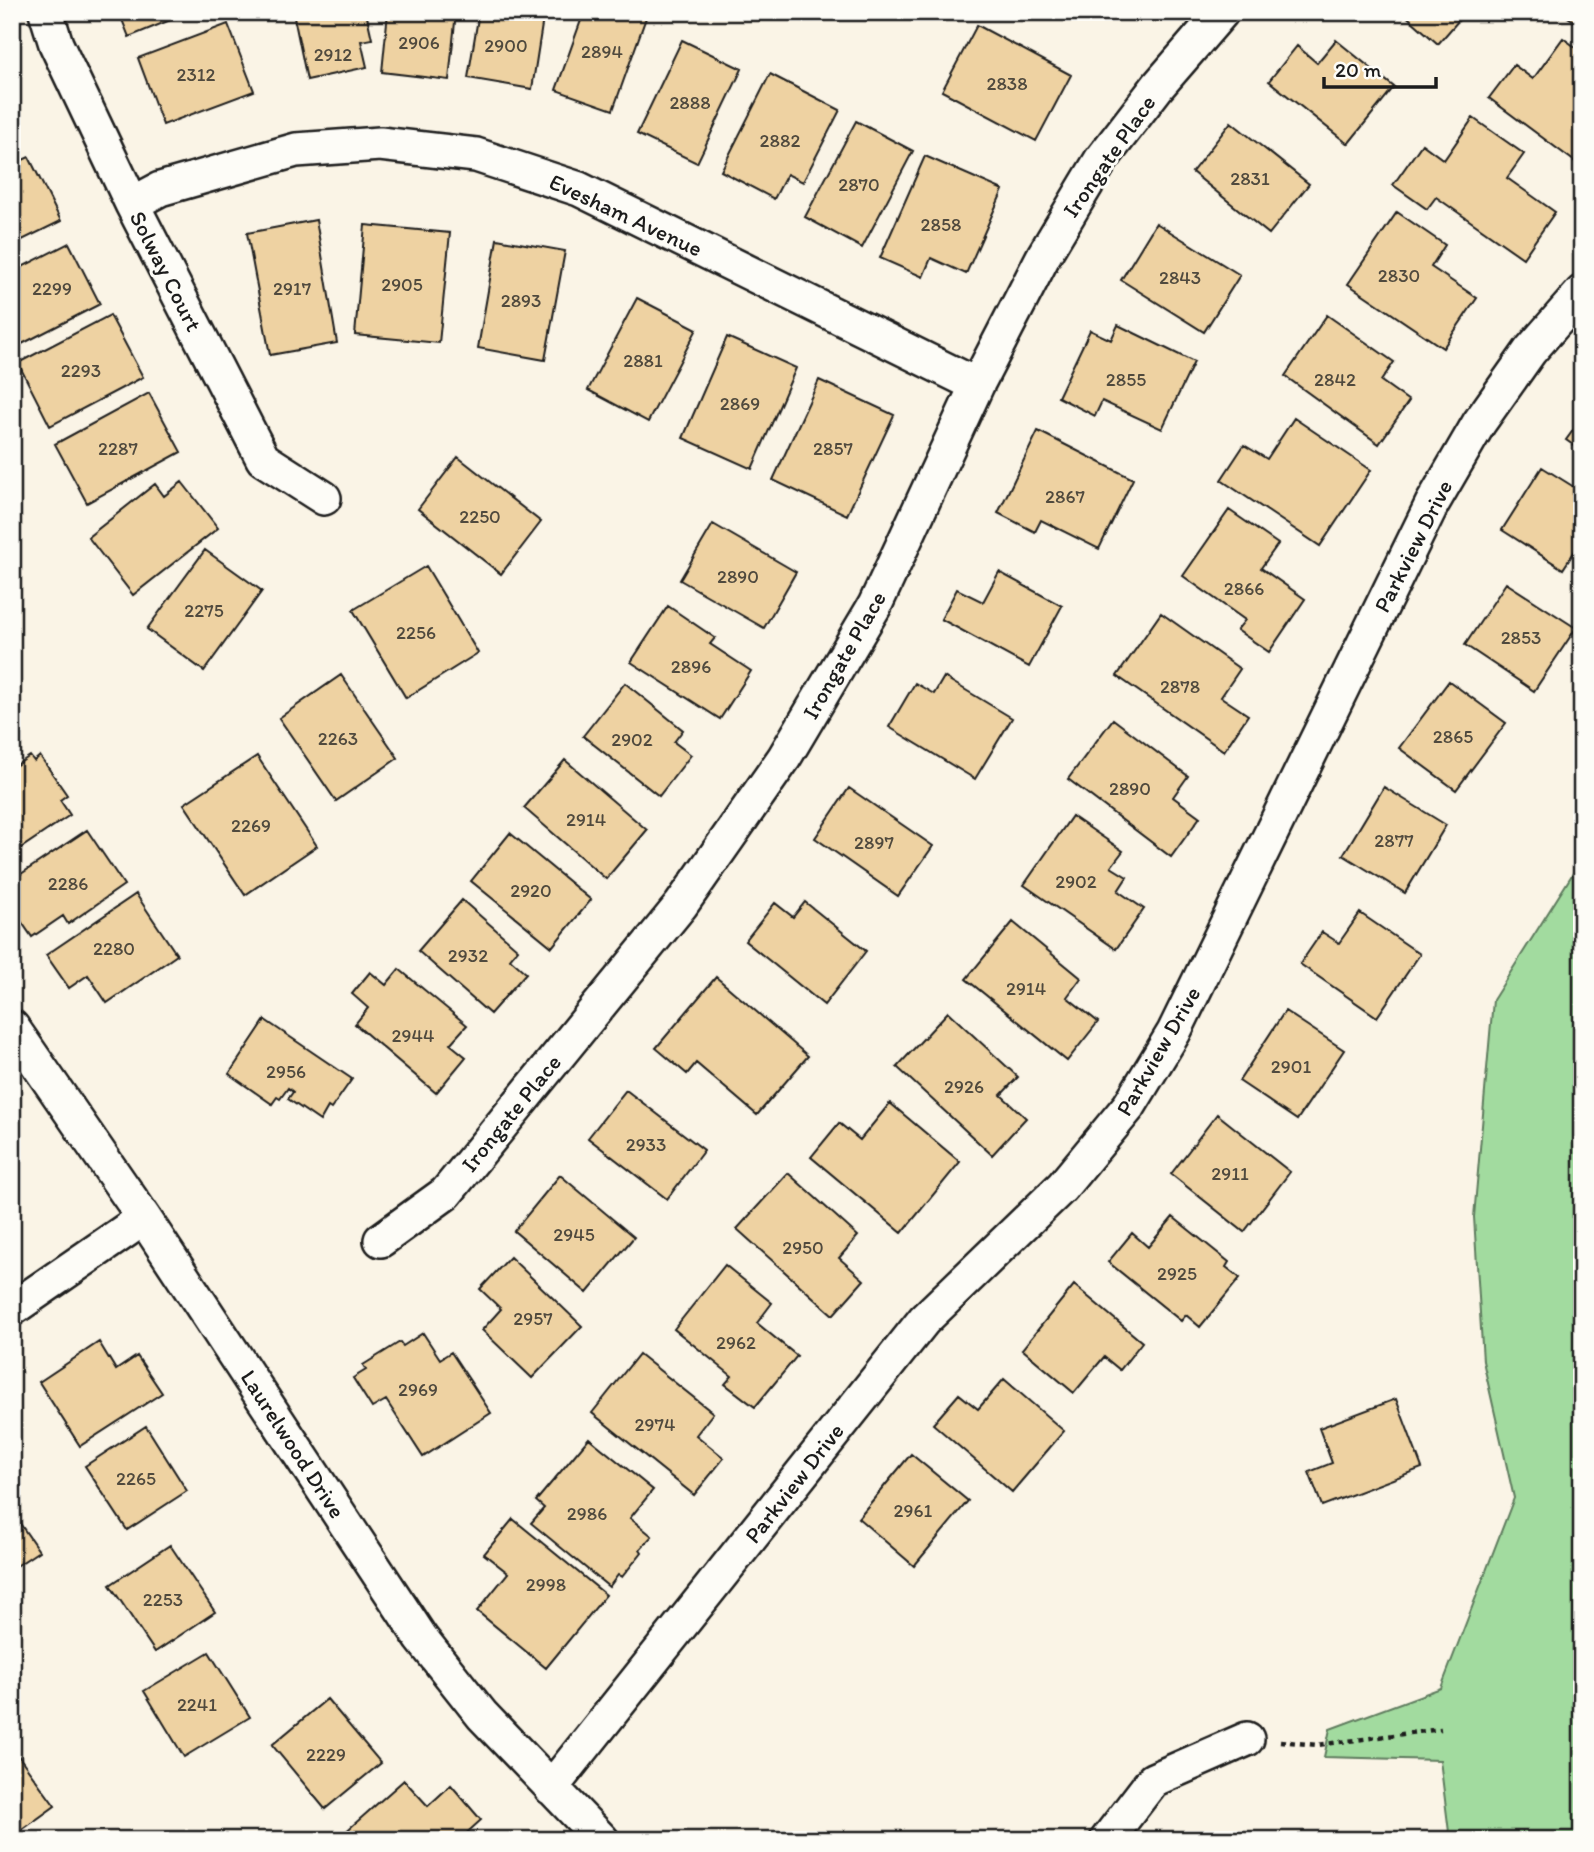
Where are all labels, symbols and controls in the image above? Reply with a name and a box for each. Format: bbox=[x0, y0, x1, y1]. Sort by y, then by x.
house number: 2906 bbox=[398, 31, 440, 54]
house number: 2900 bbox=[484, 34, 528, 57]
house number: 2894 bbox=[581, 40, 623, 63]
house number: 2912 bbox=[314, 43, 352, 66]
scale bar bbox=[1324, 46, 1436, 90]
text: 20 m bbox=[1335, 57, 1382, 82]
house number: 2312 bbox=[176, 63, 216, 86]
house number: 2838 bbox=[986, 72, 1028, 95]
street label: Irongate Place bbox=[1056, 89, 1162, 223]
house number: 2888 bbox=[669, 91, 711, 114]
house number: 2882 bbox=[760, 129, 800, 152]
street label: Evesham Avenue bbox=[545, 167, 707, 263]
house number: 2831 bbox=[1230, 167, 1270, 190]
house number: 2870 bbox=[838, 173, 880, 196]
street label: Solway Court bbox=[124, 206, 208, 336]
house number: 2858 bbox=[921, 213, 961, 236]
house number: 2830 bbox=[1378, 264, 1420, 287]
house number: 2843 bbox=[1159, 266, 1201, 289]
house number: 2905 bbox=[381, 273, 423, 296]
house number: 2299 bbox=[32, 277, 72, 300]
house number: 2917 bbox=[273, 277, 311, 300]
house number: 2893 bbox=[501, 289, 541, 312]
house number: 2881 bbox=[623, 349, 663, 372]
house number: 2293 bbox=[61, 359, 101, 382]
house number: 2855 bbox=[1106, 368, 1146, 391]
house number: 2842 bbox=[1314, 368, 1356, 391]
house number: 2869 bbox=[720, 392, 760, 415]
house number: 2287 bbox=[98, 437, 138, 460]
house number: 2857 bbox=[813, 437, 853, 460]
street label: Parkview Drive bbox=[1368, 475, 1458, 617]
house number: 2867 bbox=[1045, 485, 1085, 508]
house number: 2250 bbox=[459, 505, 501, 528]
house number: 2890 bbox=[717, 565, 759, 588]
house number: 2866 bbox=[1224, 577, 1264, 600]
street label: Irongate Place bbox=[796, 586, 892, 724]
house number: 2275 bbox=[184, 599, 224, 622]
house number: 2256 bbox=[396, 621, 436, 644]
house number: 2853 bbox=[1501, 626, 1541, 649]
house number: 2896 bbox=[671, 655, 711, 678]
house number: 2878 bbox=[1160, 675, 1200, 698]
house number: 2865 bbox=[1433, 725, 1473, 748]
house number: 2263 bbox=[318, 727, 358, 750]
house number: 2902 bbox=[611, 728, 653, 751]
house number: 2890 bbox=[1109, 777, 1151, 800]
house number: 2914 bbox=[566, 808, 606, 831]
house number: 2269 bbox=[231, 814, 271, 837]
house number: 2877 bbox=[1374, 829, 1414, 852]
house number: 2897 bbox=[854, 831, 894, 854]
house number: 2902 bbox=[1055, 870, 1097, 893]
house number: 2286 bbox=[48, 872, 88, 895]
house number: 2920 bbox=[510, 879, 552, 902]
house number: 2280 bbox=[93, 937, 135, 960]
house number: 2932 bbox=[448, 944, 488, 967]
house number: 2914 bbox=[1006, 977, 1046, 1000]
street label: Parkview Drive bbox=[1110, 981, 1206, 1121]
house number: 2944 bbox=[392, 1024, 434, 1047]
street label: Irongate Place bbox=[455, 1049, 567, 1177]
house number: 2901 bbox=[1271, 1055, 1311, 1078]
house number: 2956 bbox=[266, 1060, 306, 1083]
house number: 2926 bbox=[944, 1075, 984, 1098]
house number: 2933 bbox=[626, 1133, 666, 1156]
house number: 2911 bbox=[1211, 1162, 1249, 1185]
house number: 2945 bbox=[553, 1223, 595, 1246]
house number: 2950 bbox=[782, 1236, 824, 1259]
house number: 2925 bbox=[1157, 1262, 1197, 1285]
house number: 2957 bbox=[513, 1307, 553, 1330]
house number: 2962 bbox=[716, 1331, 756, 1354]
street label: Laurelwood Drive bbox=[235, 1365, 351, 1523]
house number: 2969 bbox=[398, 1378, 438, 1401]
house number: 2974 bbox=[635, 1413, 675, 1436]
street label: Parkview Drive bbox=[738, 1417, 850, 1549]
house number: 2265 bbox=[116, 1467, 156, 1490]
house number: 2961 bbox=[894, 1499, 933, 1522]
house number: 2986 bbox=[567, 1502, 607, 1525]
house number: 2998 bbox=[526, 1573, 566, 1596]
house number: 2253 bbox=[143, 1588, 183, 1611]
house number: 2241 bbox=[177, 1693, 217, 1716]
house number: 2229 bbox=[306, 1743, 346, 1766]

